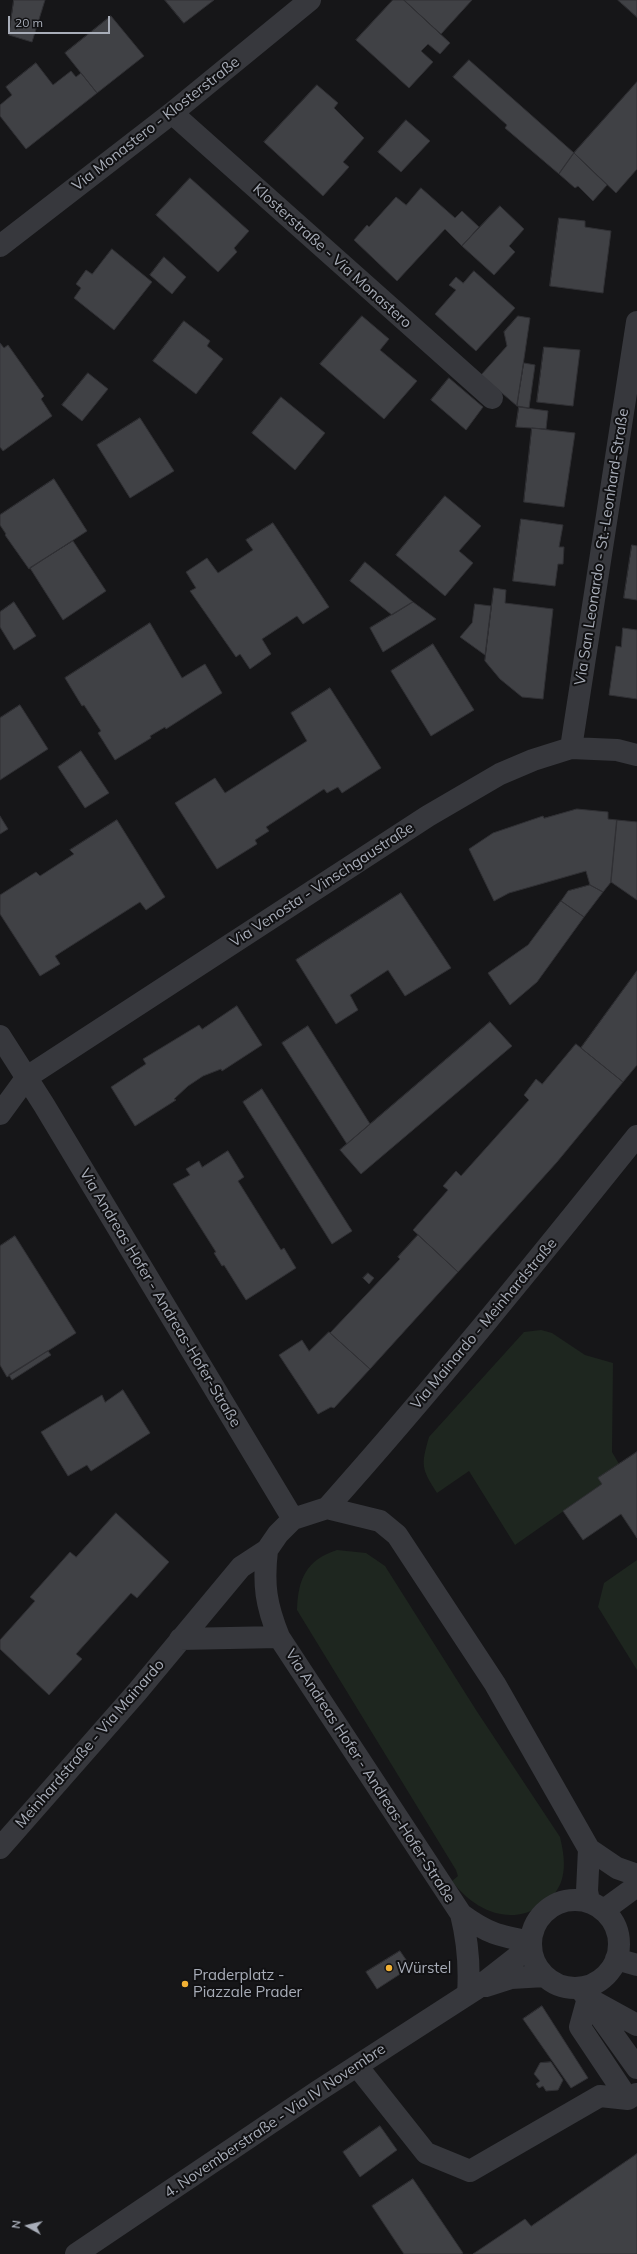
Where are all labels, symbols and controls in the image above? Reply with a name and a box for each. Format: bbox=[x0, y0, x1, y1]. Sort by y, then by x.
scale bar bbox=[10, 8, 112, 34]
text: 20 m bbox=[15, 15, 43, 30]
street label: Via Monastero - Klosterstraße bbox=[69, 53, 243, 195]
street label: Klosterstraße - Via Monastero bbox=[249, 180, 415, 332]
street label: Via San Leonardo - St.-Leonhard-Straße bbox=[571, 407, 633, 687]
street label: Via Venosta - Vinschgaustraße bbox=[227, 819, 417, 951]
street label: Via Andreas Hofer - Andreas-Hofer-Straße bbox=[75, 1165, 245, 1431]
street label: Via Mainardo - Meinhardstraße bbox=[407, 1235, 561, 1413]
street label: Via Andreas Hofer - Andreas-Hofer-Straße bbox=[281, 1646, 459, 1906]
street label: Meinhardstraße - Via Mainardo bbox=[12, 1656, 168, 1832]
place label: Würstel bbox=[397, 1959, 451, 1977]
marker: Würstel bbox=[384, 1963, 394, 1973]
place label: Praderplatz - Piazzale Prader bbox=[193, 1966, 302, 2001]
marker: Praderplatz - Piazzale Prader bbox=[180, 1979, 190, 1989]
street label: 4. Novemberstraße - Via IV Novembre bbox=[161, 2040, 389, 2202]
north arrow bbox=[8, 2206, 48, 2246]
text: N bbox=[9, 2219, 24, 2229]

